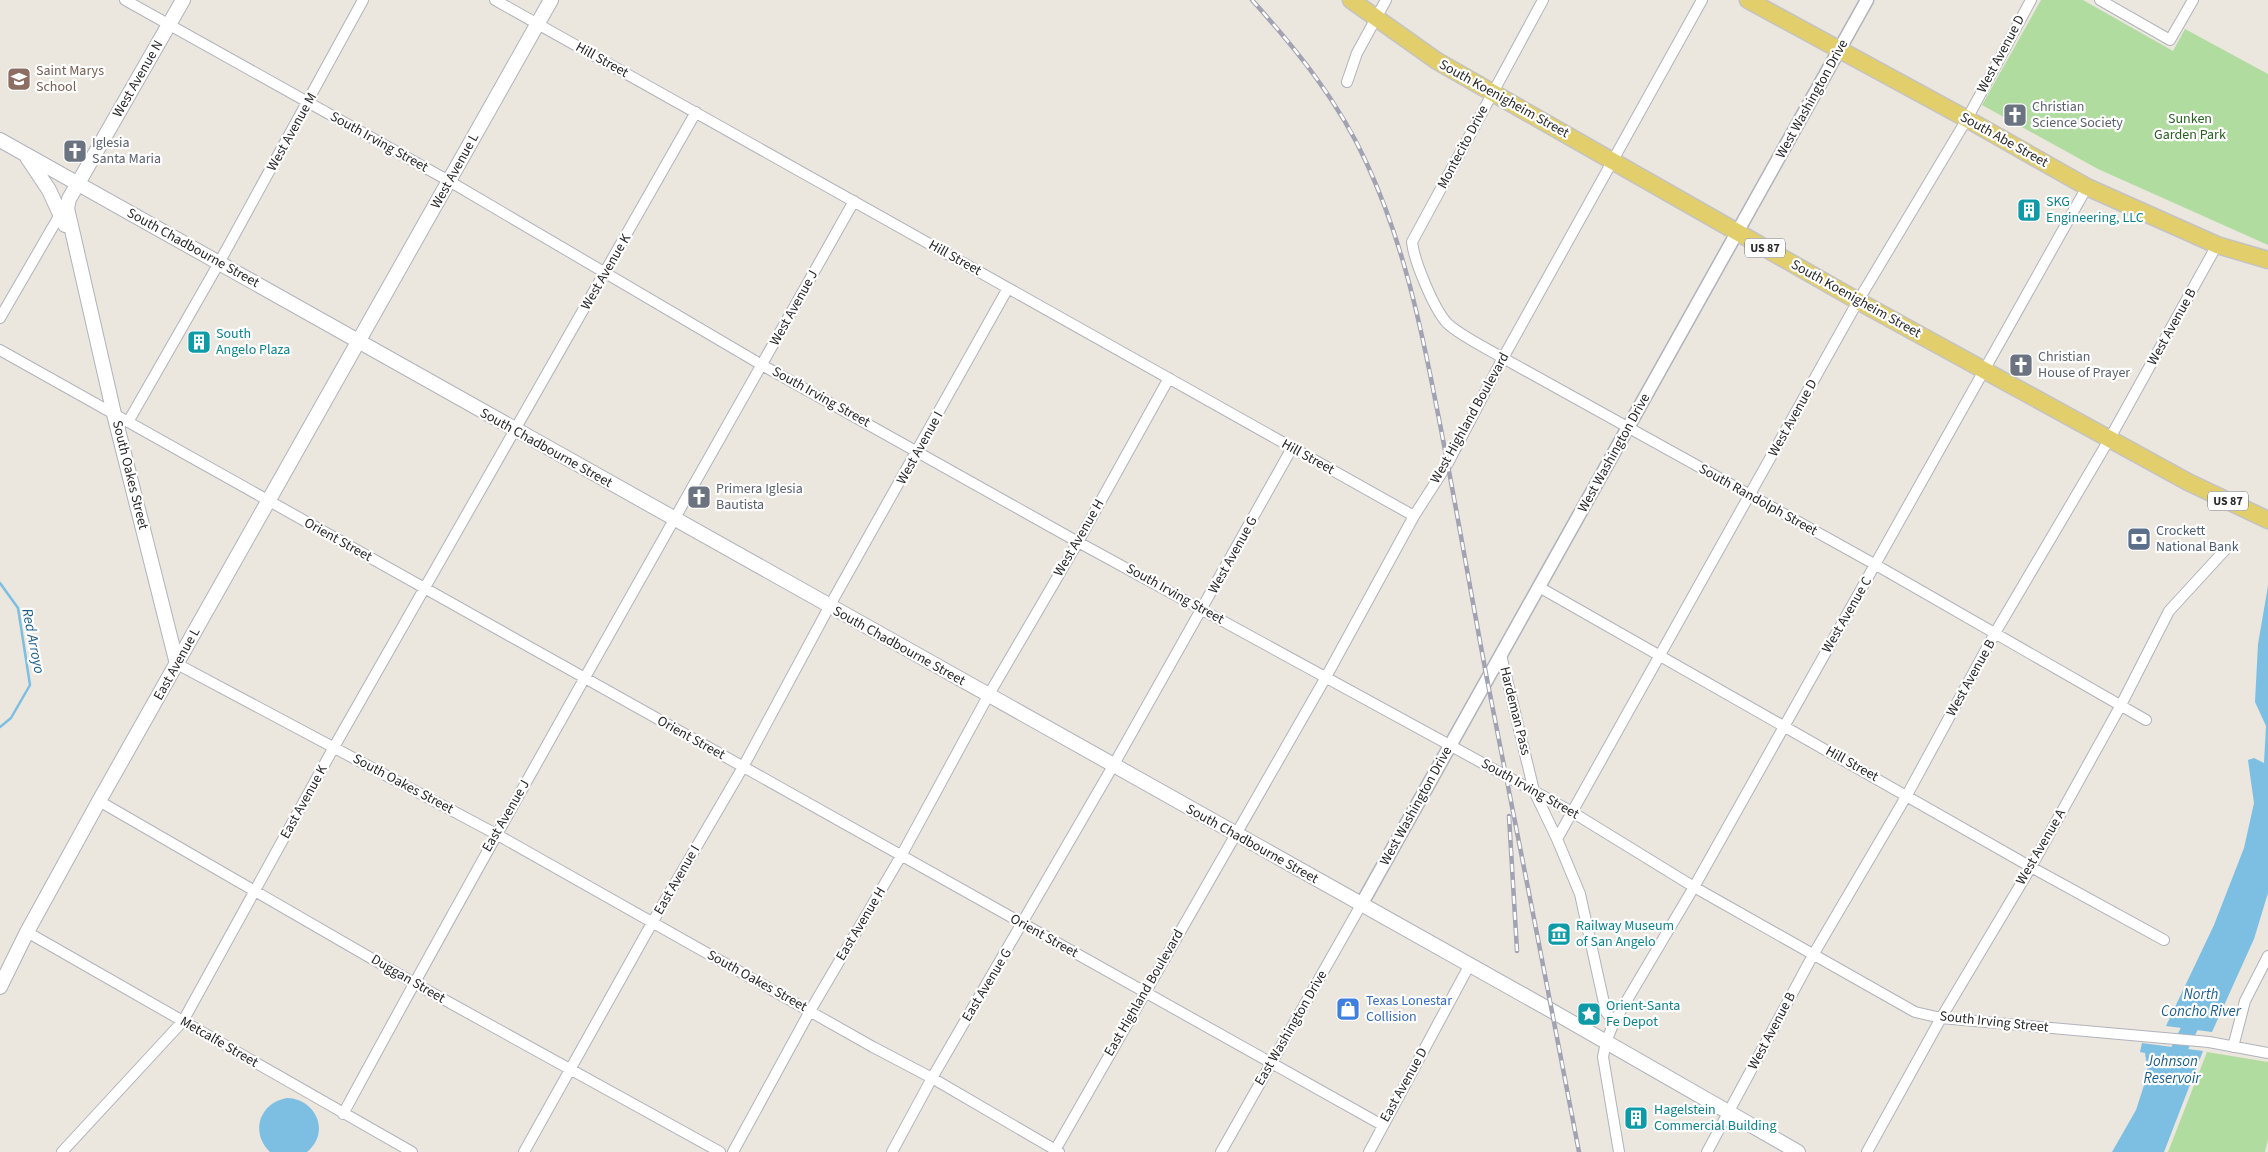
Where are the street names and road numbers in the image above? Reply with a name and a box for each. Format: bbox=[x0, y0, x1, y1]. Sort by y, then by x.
street label: West Avenue D bbox=[1972, 12, 2030, 96]
street label: West Washington Drive bbox=[1771, 36, 1853, 162]
street label: West Avenue N bbox=[108, 37, 168, 121]
street label: Hill Street bbox=[572, 37, 632, 83]
street label: South Koenigheim Street bbox=[1435, 55, 1573, 143]
street label: West Avenue M bbox=[262, 89, 322, 175]
street label: Montecito Drive bbox=[1433, 102, 1493, 192]
street label: South Irving Street bbox=[326, 107, 432, 177]
street label: South Abe Street bbox=[1956, 107, 2052, 173]
street label: West Avenue L bbox=[426, 129, 484, 213]
street label: South Chadbourne Street bbox=[123, 203, 263, 293]
street label: West Avenue K bbox=[576, 229, 636, 314]
street label: Hill Street bbox=[925, 235, 985, 281]
road number: US 87 bbox=[1745, 238, 1785, 258]
street label: South Koenigheim Street bbox=[1787, 255, 1925, 343]
street label: West Avenue J bbox=[765, 267, 823, 349]
street label: West Avenue B bbox=[2143, 285, 2201, 369]
street label: West Highland Boulevard bbox=[1426, 349, 1514, 487]
street label: South Irving Street bbox=[768, 362, 874, 432]
street label: West Avenue D bbox=[1763, 376, 1823, 460]
street label: West Washington Drive bbox=[1573, 390, 1655, 516]
street label: South Chadbourne Street bbox=[476, 403, 616, 493]
street label: West Avenue I bbox=[892, 408, 948, 488]
street label: South Oakes Street bbox=[107, 418, 153, 532]
street label: Hill Street bbox=[1278, 434, 1338, 480]
street label: South Randolph Street bbox=[1695, 459, 1821, 541]
road number: US 87 bbox=[2208, 492, 2248, 511]
street label: West Avenue H bbox=[1049, 496, 1109, 580]
street label: Orient Street bbox=[300, 513, 376, 567]
street label: West Avenue G bbox=[1203, 513, 1263, 597]
street label: South Irving Street bbox=[1122, 559, 1228, 629]
street label: West Avenue C bbox=[1817, 573, 1877, 657]
street label: South Chadbourne Street bbox=[829, 601, 969, 691]
street label: East Avenue L bbox=[149, 624, 205, 704]
street label: West Avenue B bbox=[1942, 636, 2000, 720]
street label: Hardeman Pass bbox=[1494, 665, 1536, 758]
street label: Orient Street bbox=[653, 711, 729, 765]
street label: Hill Street bbox=[1822, 741, 1882, 787]
street label: West Washington Drive bbox=[1375, 743, 1457, 869]
street label: South Oakes Street bbox=[349, 749, 457, 819]
street label: South Irving Street bbox=[1477, 754, 1583, 824]
street label: East Avenue K bbox=[275, 761, 333, 843]
street label: East Avenue J bbox=[477, 776, 535, 856]
street label: South Chadbourne Street bbox=[1182, 799, 1322, 889]
street label: West Avenue A bbox=[2011, 805, 2071, 889]
street label: East Avenue I bbox=[649, 842, 705, 918]
street label: East Avenue H bbox=[831, 883, 891, 965]
street label: Orient Street bbox=[1006, 909, 1082, 963]
street label: East Highland Boulevard bbox=[1099, 926, 1189, 1060]
street label: South Oakes Street bbox=[703, 945, 811, 1017]
street label: East Avenue G bbox=[957, 945, 1017, 1025]
street label: Duggan Street bbox=[367, 950, 449, 1008]
street label: East Washington Drive bbox=[1250, 967, 1332, 1089]
street label: West Avenue B bbox=[1743, 989, 1801, 1073]
street label: South Irving Street bbox=[1939, 1006, 2050, 1038]
street label: Metcalfe Street bbox=[176, 1012, 262, 1073]
street label: East Avenue D bbox=[1375, 1044, 1433, 1126]

